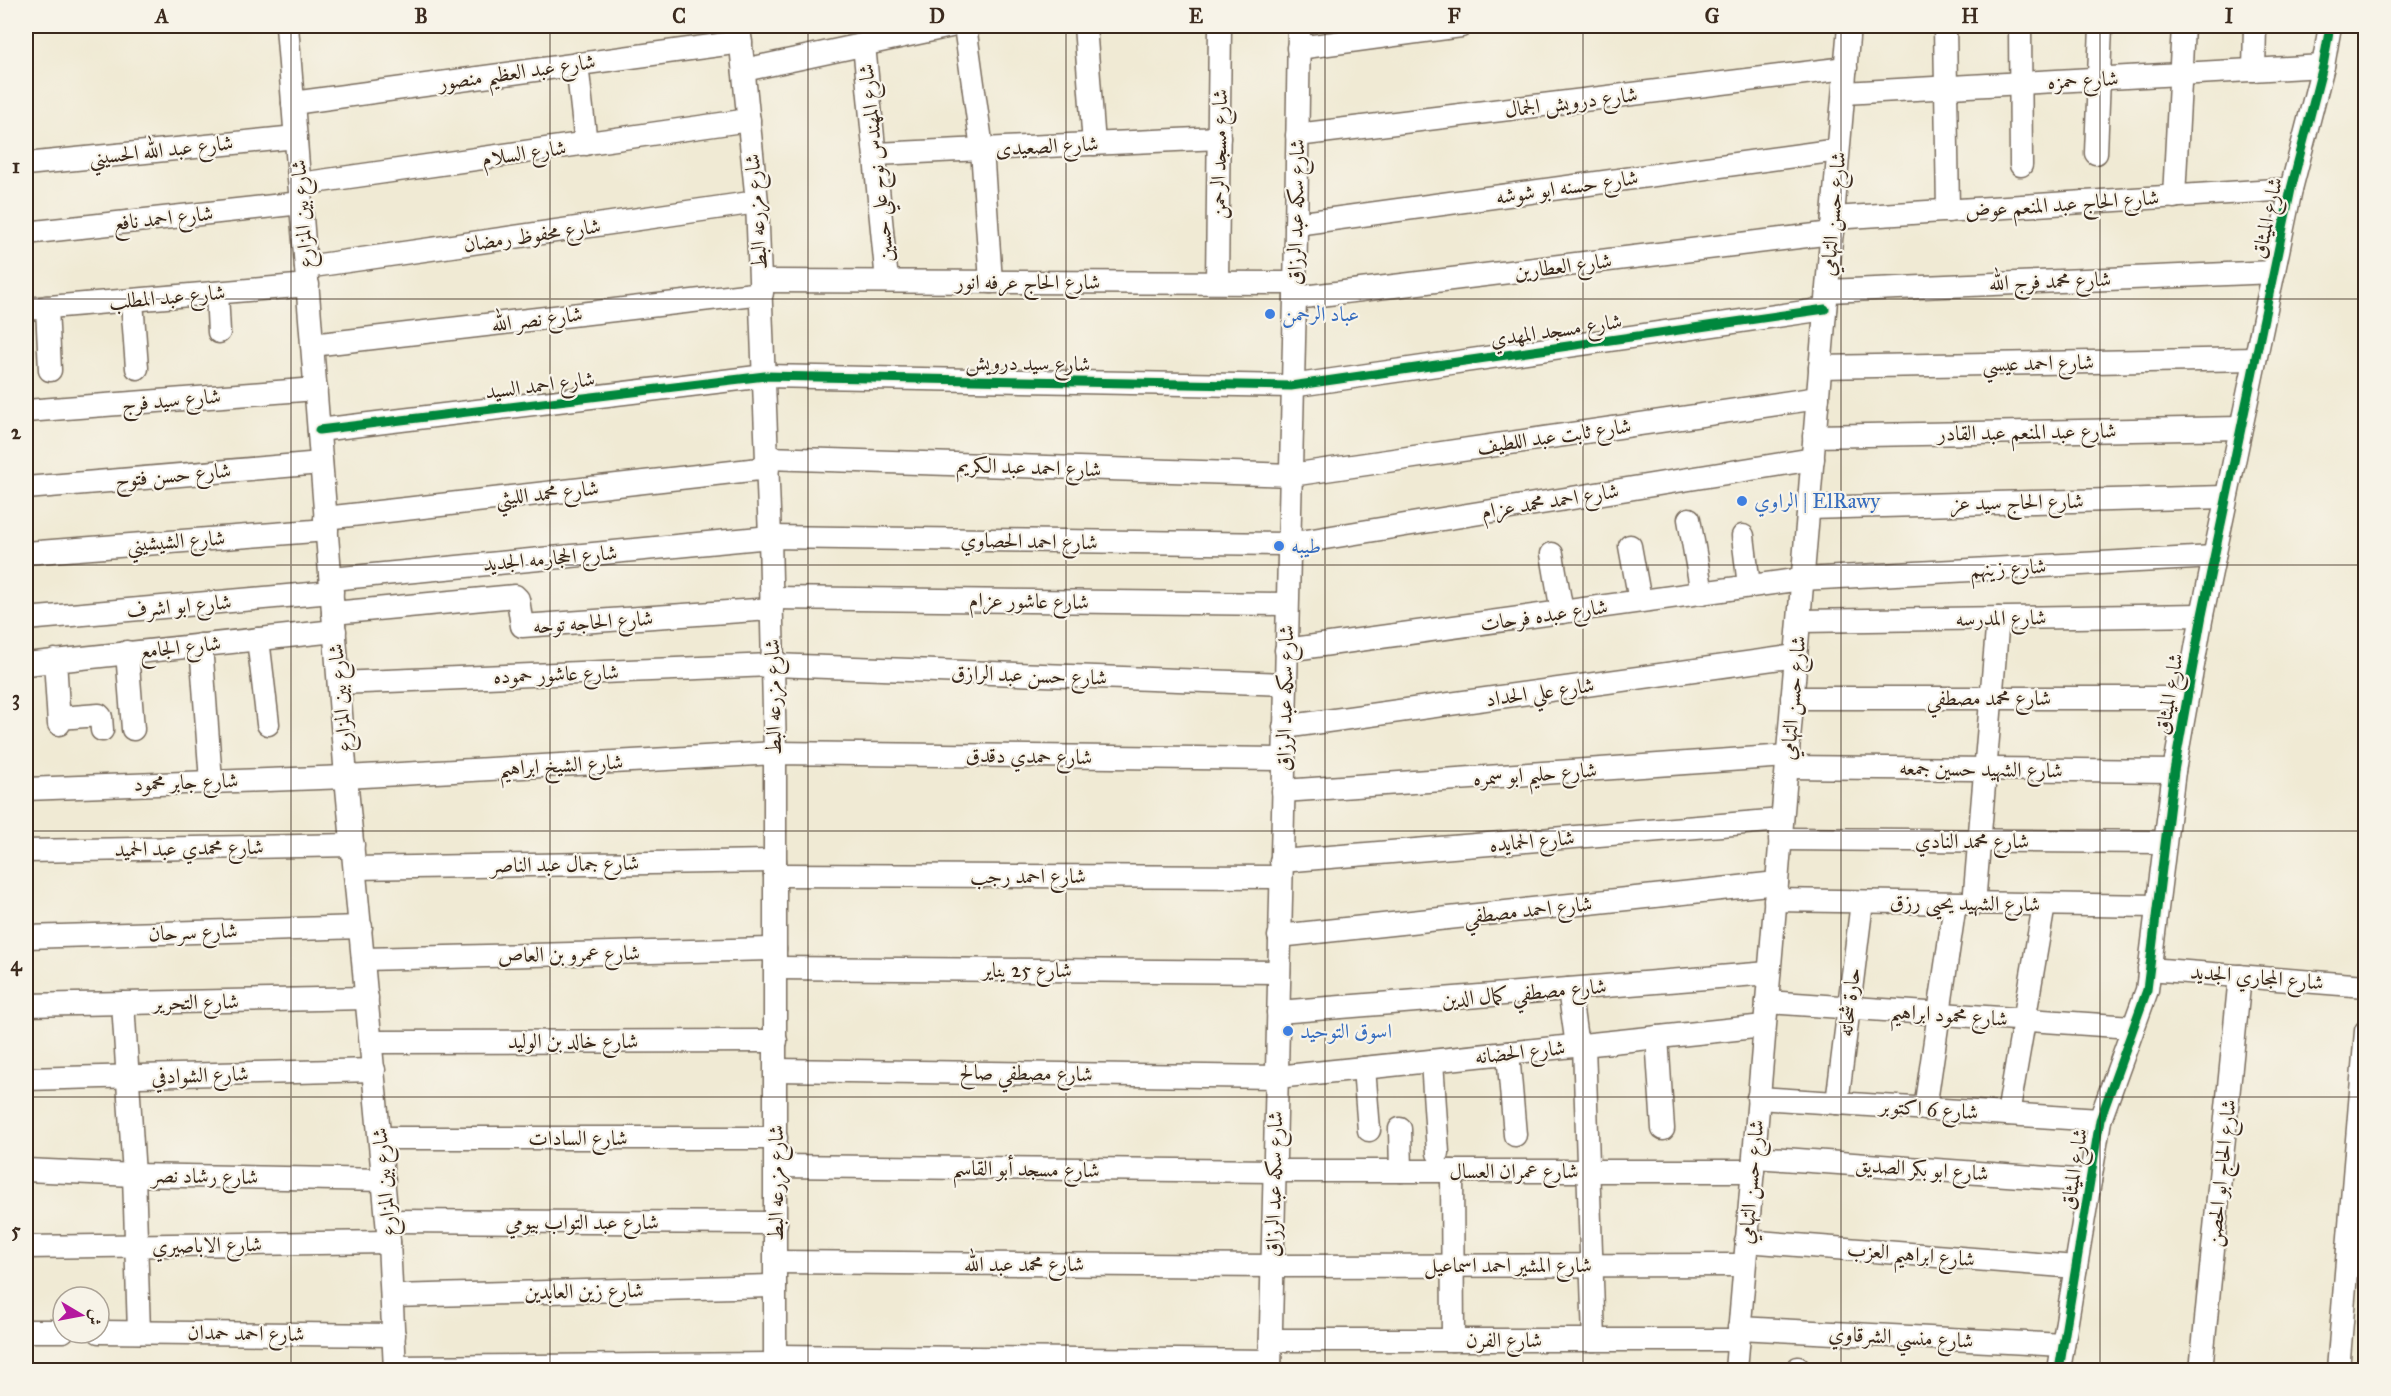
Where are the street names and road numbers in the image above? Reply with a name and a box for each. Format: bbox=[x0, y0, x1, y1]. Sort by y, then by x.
street label: شارع عبد العظيم منصور bbox=[435, 48, 598, 104]
street label: شارع المهندس نوح علي حسين bbox=[853, 62, 906, 264]
street label: شارع حمزه bbox=[2047, 65, 2120, 100]
street label: شارع درويش الجمال bbox=[1503, 81, 1640, 128]
street label: شارع مسجد الرحمن bbox=[1205, 89, 1238, 219]
street label: شارع عبد الله الحسيني bbox=[87, 126, 235, 177]
street label: شارع الصعيدى bbox=[995, 130, 1099, 167]
street label: شارع السلام bbox=[480, 134, 569, 177]
street label: شارع سكه عبد الرزاق bbox=[1282, 139, 1315, 285]
street label: شارع حسن التهامي bbox=[1815, 151, 1856, 278]
street label: شارع مزرعه البط bbox=[739, 153, 778, 271]
street label: شارع بين المزارع bbox=[285, 158, 324, 269]
street label: شارع حسنه ابو شوشه bbox=[1494, 164, 1641, 215]
street label: شارع الميثاق bbox=[2246, 175, 2293, 262]
street label: شارع الحاج عبد المنعم عوض bbox=[1964, 184, 2160, 231]
street label: شارع احمد نافع bbox=[112, 200, 215, 242]
street label: شارع محفوظ رمضان bbox=[462, 212, 603, 262]
street label: شارع العطارين bbox=[1513, 247, 1614, 290]
street label: شارع محمد فرج الله bbox=[1988, 262, 2112, 302]
street label: شارع الحاج عرفه انور bbox=[954, 269, 1100, 301]
street label: شارع عبد المطلب bbox=[108, 279, 227, 320]
street label: شارع نصر الله bbox=[489, 297, 585, 342]
street label: شارع مسجد المهدي bbox=[1488, 308, 1624, 357]
street label: شارع سيد درويش bbox=[965, 349, 1091, 382]
street label: شارع احمد عيسي bbox=[1982, 349, 2094, 384]
street label: شارع احمد السيد bbox=[484, 365, 597, 410]
street label: شارع سيد فرج bbox=[120, 383, 222, 423]
street label: شارع ثابت عبد اللطيف bbox=[1475, 412, 1634, 465]
street label: شارع عبد المنعم عبد القادر bbox=[1935, 417, 2117, 454]
street label: شارع احمد عبد الكريم bbox=[956, 451, 1102, 488]
street label: شارع حسن فتوح bbox=[114, 457, 233, 499]
street label: شارع محمد الليثي bbox=[494, 475, 601, 518]
street label: شارع احمد محمد عزام bbox=[1479, 477, 1621, 530]
street label: شارع الحاج سيد عز bbox=[1950, 488, 2084, 522]
street label: شارع الشيشيني bbox=[126, 525, 227, 564]
street label: شارع احمد الحصاوي bbox=[960, 527, 1098, 560]
street label: شارع الحجارمه الجديد bbox=[482, 539, 619, 582]
street label: شارع زينهم bbox=[1969, 553, 2047, 590]
street label: شارع عاشور عزام bbox=[969, 587, 1089, 620]
street label: شارع ابو اشرف bbox=[125, 588, 233, 629]
street label: شارع عبده فرحات bbox=[1478, 593, 1610, 642]
street label: شارع المدرسه bbox=[1955, 604, 2047, 637]
street label: شارع الحاجه توحه bbox=[532, 605, 654, 644]
street label: شارع سكه عبد الرزاق bbox=[1271, 625, 1304, 771]
street label: شارع الجامع bbox=[138, 630, 223, 670]
street label: شارع حسن التهامي bbox=[1775, 635, 1816, 762]
street label: شارع مزرعه البط bbox=[759, 639, 792, 755]
street label: شارع بين المزارع bbox=[322, 642, 363, 753]
street label: شارع الميثاق bbox=[2149, 651, 2194, 738]
street label: شارع عاشور حموده bbox=[493, 659, 620, 694]
street label: شارع حسن عبد الرازق bbox=[950, 659, 1108, 696]
street label: شارع علي الحداد bbox=[1484, 672, 1597, 719]
street label: شارع محمد مصطفي bbox=[1927, 685, 2051, 718]
street label: شارع حمدي دقدق bbox=[965, 742, 1093, 775]
street label: شارع الشيخ ابراهيم bbox=[498, 749, 624, 789]
street label: شارع الشهيد حسين جمعه bbox=[1899, 755, 2063, 788]
street label: شارع حليم ابو سمره bbox=[1472, 757, 1598, 799]
street label: شارع جابر محمود bbox=[133, 767, 239, 802]
street label: شارع الحمايده bbox=[1488, 824, 1576, 863]
street label: شارع محمد النادي bbox=[1915, 828, 2029, 859]
street label: شارع محمدي عبد الحميد bbox=[114, 834, 264, 867]
street label: شارع جمال عبد الناصر bbox=[488, 850, 640, 883]
street label: شارع احمد رجب bbox=[970, 863, 1086, 894]
street label: شارع الشهيد يحيى رزق bbox=[1889, 889, 2041, 922]
street label: شارع احمد مصطفي bbox=[1462, 890, 1594, 937]
street label: شارع سرحان bbox=[148, 917, 238, 952]
street label: شارع عمرو بن العاص bbox=[498, 940, 640, 973]
street label: شارع 25 يناير bbox=[980, 957, 1072, 988]
street label: شارع المجاري الجديد bbox=[2189, 958, 2325, 1001]
street label: حارة شحاته bbox=[1832, 966, 1866, 1038]
street label: شارع مصطفي كمال الدين bbox=[1440, 973, 1608, 1020]
street label: شارع التحرير bbox=[151, 988, 239, 1021]
street label: شارع محمود ابراهيم bbox=[1889, 998, 2009, 1040]
street label: شارع خالد بن الوليد bbox=[508, 1028, 638, 1059]
street label: شارع الحضانه bbox=[1474, 1034, 1567, 1075]
street label: شارع مصطفي صالح bbox=[959, 1059, 1093, 1094]
street label: شارع الشوادفي bbox=[151, 1060, 249, 1095]
street label: شارع 6 اكتوبر bbox=[1876, 1092, 1979, 1130]
street label: شارع الحاج ابو الحصن bbox=[2200, 1098, 2248, 1249]
street label: شارع سكه عبد الرزاق bbox=[1260, 1111, 1293, 1257]
street label: شارع حسن التهامي bbox=[1733, 1119, 1774, 1246]
street label: شارع السادات bbox=[528, 1125, 628, 1156]
street label: شارع مزرعه البط bbox=[763, 1125, 794, 1241]
street label: شارع بين المزارع bbox=[366, 1126, 407, 1237]
street label: شارع الميثاق bbox=[2055, 1126, 2098, 1213]
street label: شارع ابو بكر الصديق bbox=[1854, 1151, 1990, 1192]
street label: شارع مسجد أبو القاسم bbox=[952, 1153, 1100, 1191]
street label: شارع عمران العسال bbox=[1449, 1158, 1579, 1189]
street label: شارع رشاد نصر bbox=[149, 1162, 258, 1195]
street label: شارع عبد التواب بيومي bbox=[505, 1209, 659, 1240]
street label: شارع الاباصيري bbox=[152, 1231, 262, 1264]
street label: شارع ابراهيم العزب bbox=[1845, 1235, 1976, 1281]
street label: شارع محمد عبد الله bbox=[964, 1247, 1084, 1282]
street label: شارع المشير احمد اسماعيل bbox=[1424, 1252, 1592, 1283]
street label: شارع زين العابدين bbox=[524, 1277, 644, 1310]
street label: شارع احمد حمدان bbox=[187, 1319, 305, 1352]
street label: شارع منسي الشرقاوي bbox=[1827, 1320, 1974, 1361]
street label: شارع الفرن bbox=[1466, 1327, 1542, 1358]

